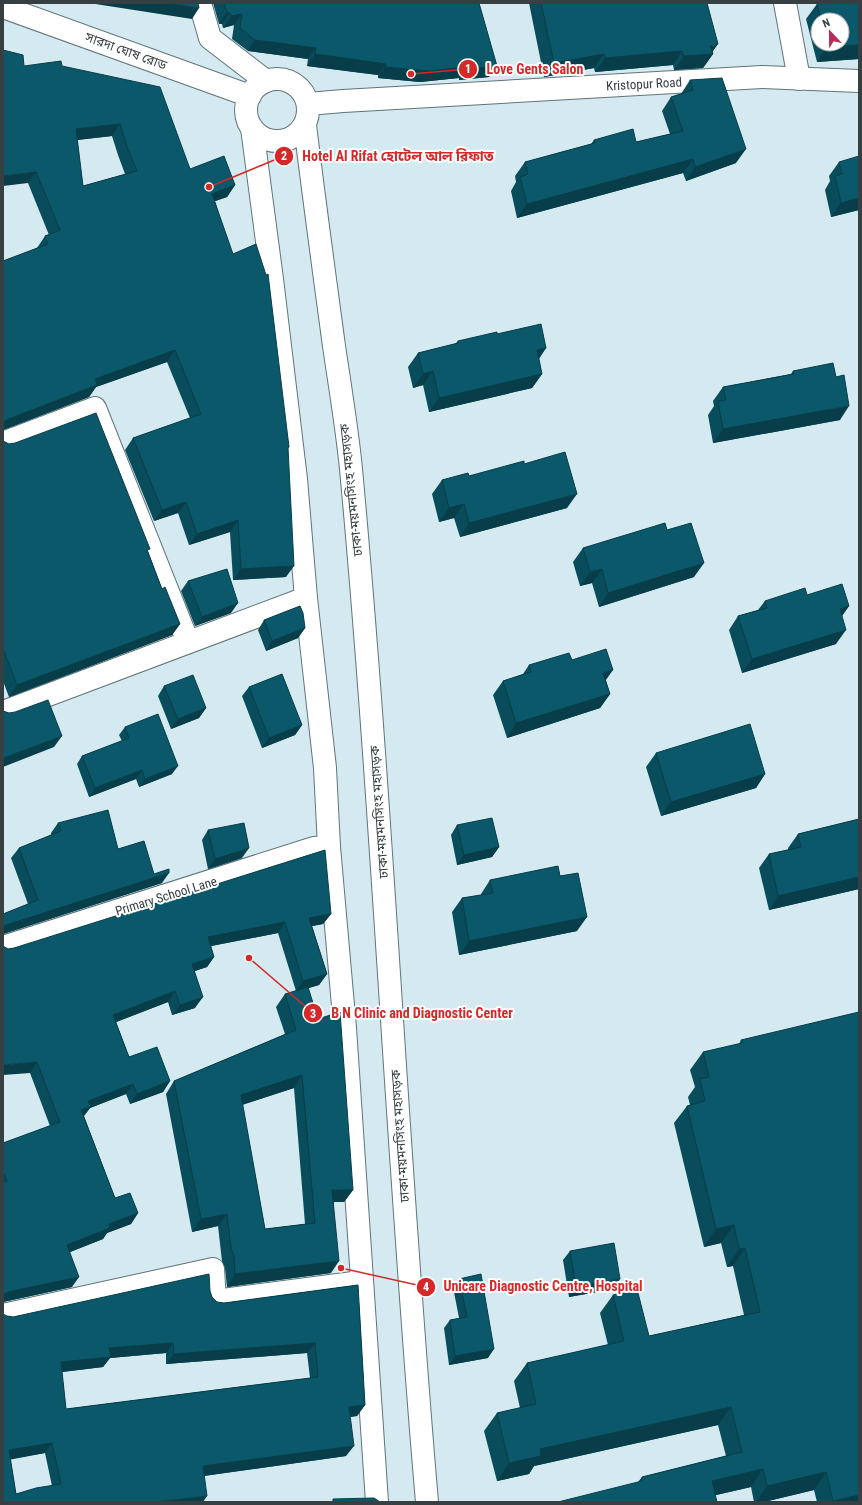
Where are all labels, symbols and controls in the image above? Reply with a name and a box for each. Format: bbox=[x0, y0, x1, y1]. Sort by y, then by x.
north arrow bbox=[810, 12, 850, 52]
text: N bbox=[821, 16, 832, 30]
street label: সারদা ঘোষ রোড bbox=[82, 29, 169, 73]
callout: Love Gents Salon bbox=[458, 56, 591, 82]
text: Love Gents Salon bbox=[487, 61, 584, 77]
text: 1 bbox=[465, 62, 471, 76]
street label: Kristopur Road bbox=[606, 75, 682, 93]
callout: Hotel Al Rifat হোটেল আল রিফাত bbox=[274, 143, 501, 169]
text: Hotel Al Rifat হোটেল আল রিফাত bbox=[302, 148, 494, 164]
text: 2 bbox=[281, 149, 287, 163]
street label: ঢাকা-ময়মনসিংহ মহাসড়ক bbox=[337, 423, 366, 558]
street label: ঢাকা-ময়মনসিংহ মহাসড়ক bbox=[367, 745, 391, 880]
street label: Primary School Lane bbox=[113, 873, 219, 919]
callout: B N Clinic and Diagnostic Center bbox=[303, 1000, 521, 1026]
text: B N Clinic and Diagnostic Center bbox=[331, 1005, 513, 1021]
text: 3 bbox=[310, 1007, 316, 1021]
street label: ঢাকা-ময়মনসিংহ মহাসড়ক bbox=[388, 1069, 412, 1204]
callout: Unicare Diagnostic Centre, Hospital bbox=[416, 1274, 651, 1300]
text: Unicare Diagnostic Centre, Hospital bbox=[443, 1278, 643, 1294]
text: 4 bbox=[423, 1280, 429, 1294]

